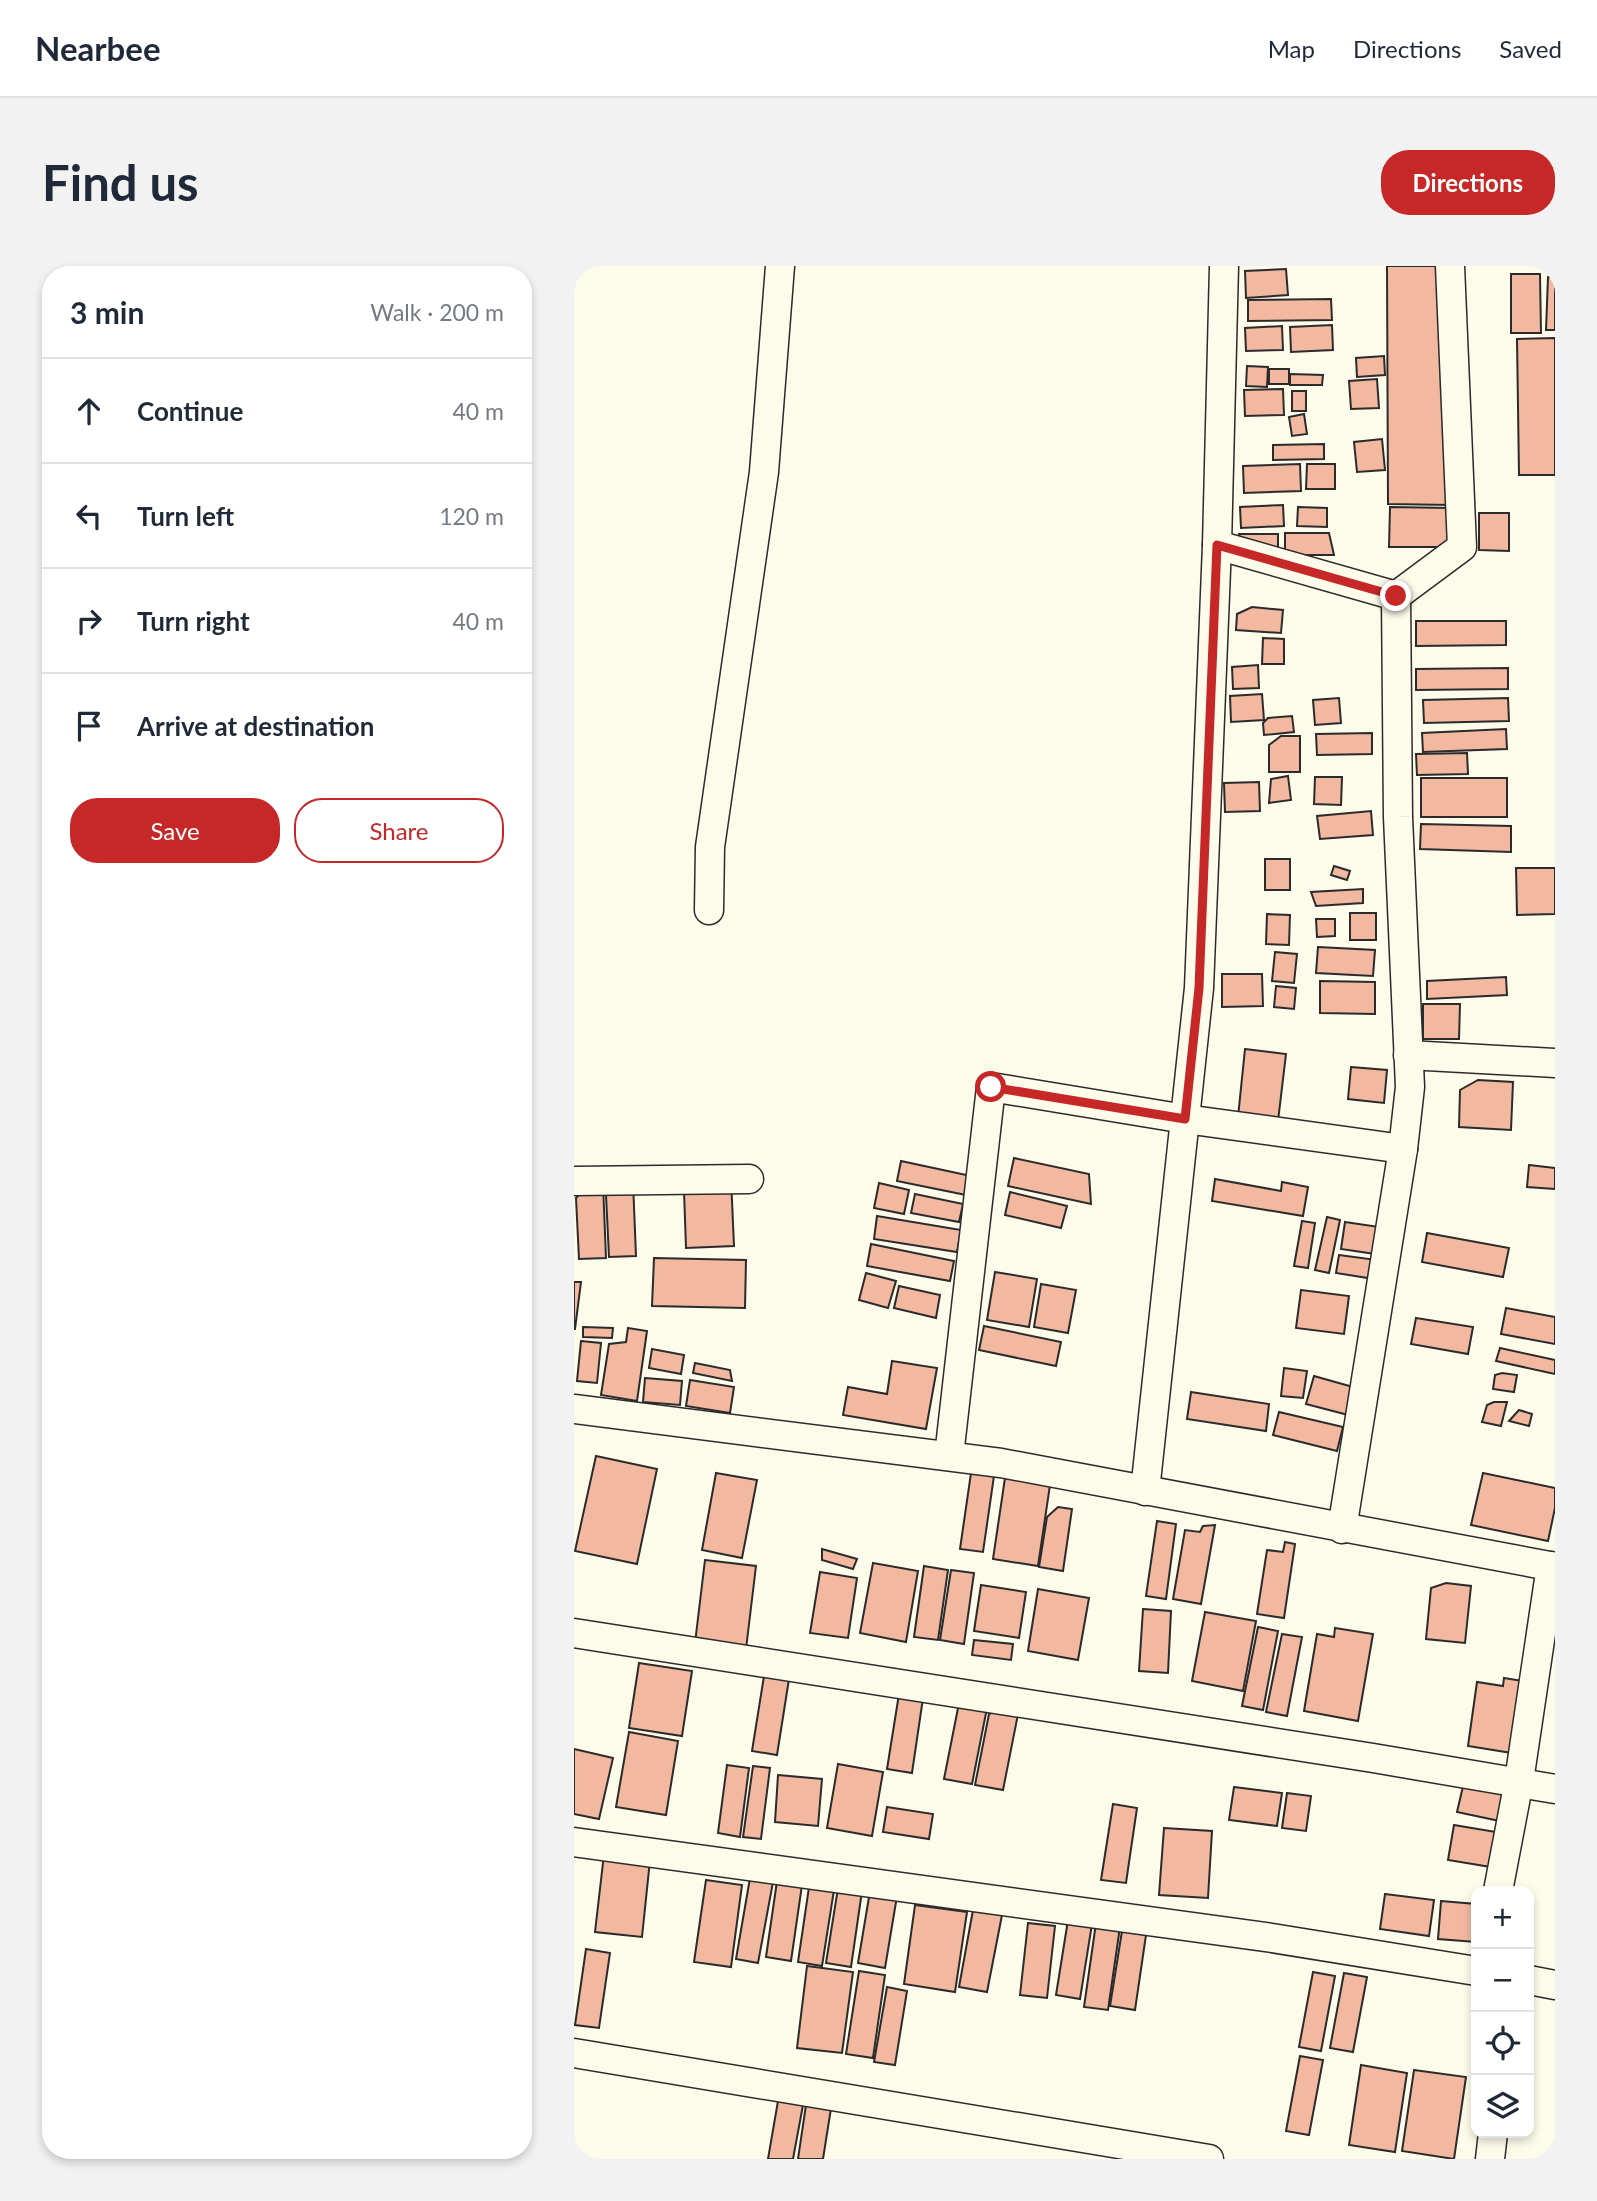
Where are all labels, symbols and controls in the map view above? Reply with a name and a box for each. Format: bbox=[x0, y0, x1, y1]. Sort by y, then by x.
text: Nearbee bbox=[35, 28, 161, 68]
text: Map bbox=[1268, 34, 1315, 63]
text: Directions bbox=[1353, 34, 1461, 63]
text: Saved bbox=[1499, 34, 1562, 63]
button: Directions bbox=[1381, 150, 1555, 215]
text: Find us bbox=[42, 153, 199, 211]
text: 3 min bbox=[70, 294, 144, 330]
text: Walk · 200 m bbox=[370, 298, 504, 326]
icon: ahead bbox=[70, 392, 108, 430]
text: Continue bbox=[137, 395, 243, 427]
text: 40 m bbox=[453, 397, 504, 425]
icon: left bbox=[70, 497, 108, 535]
text: Turn left bbox=[137, 500, 234, 532]
text: 120 m bbox=[439, 502, 504, 530]
route end bbox=[1380, 580, 1411, 611]
icon: right bbox=[70, 602, 108, 640]
text: Turn right bbox=[137, 605, 250, 637]
text: 40 m bbox=[453, 607, 504, 635]
icon: arrive bbox=[70, 707, 108, 745]
text: Arrive at destination bbox=[137, 710, 374, 742]
button: Save bbox=[70, 798, 280, 863]
button: Share bbox=[294, 798, 504, 863]
route start bbox=[975, 1071, 1006, 1102]
map controls bbox=[1471, 1886, 1534, 2138]
button: + bbox=[1471, 1886, 1534, 1949]
button: − bbox=[1471, 1949, 1534, 2012]
button: locate bbox=[1471, 2012, 1534, 2075]
button: layers bbox=[1471, 2075, 1534, 2138]

